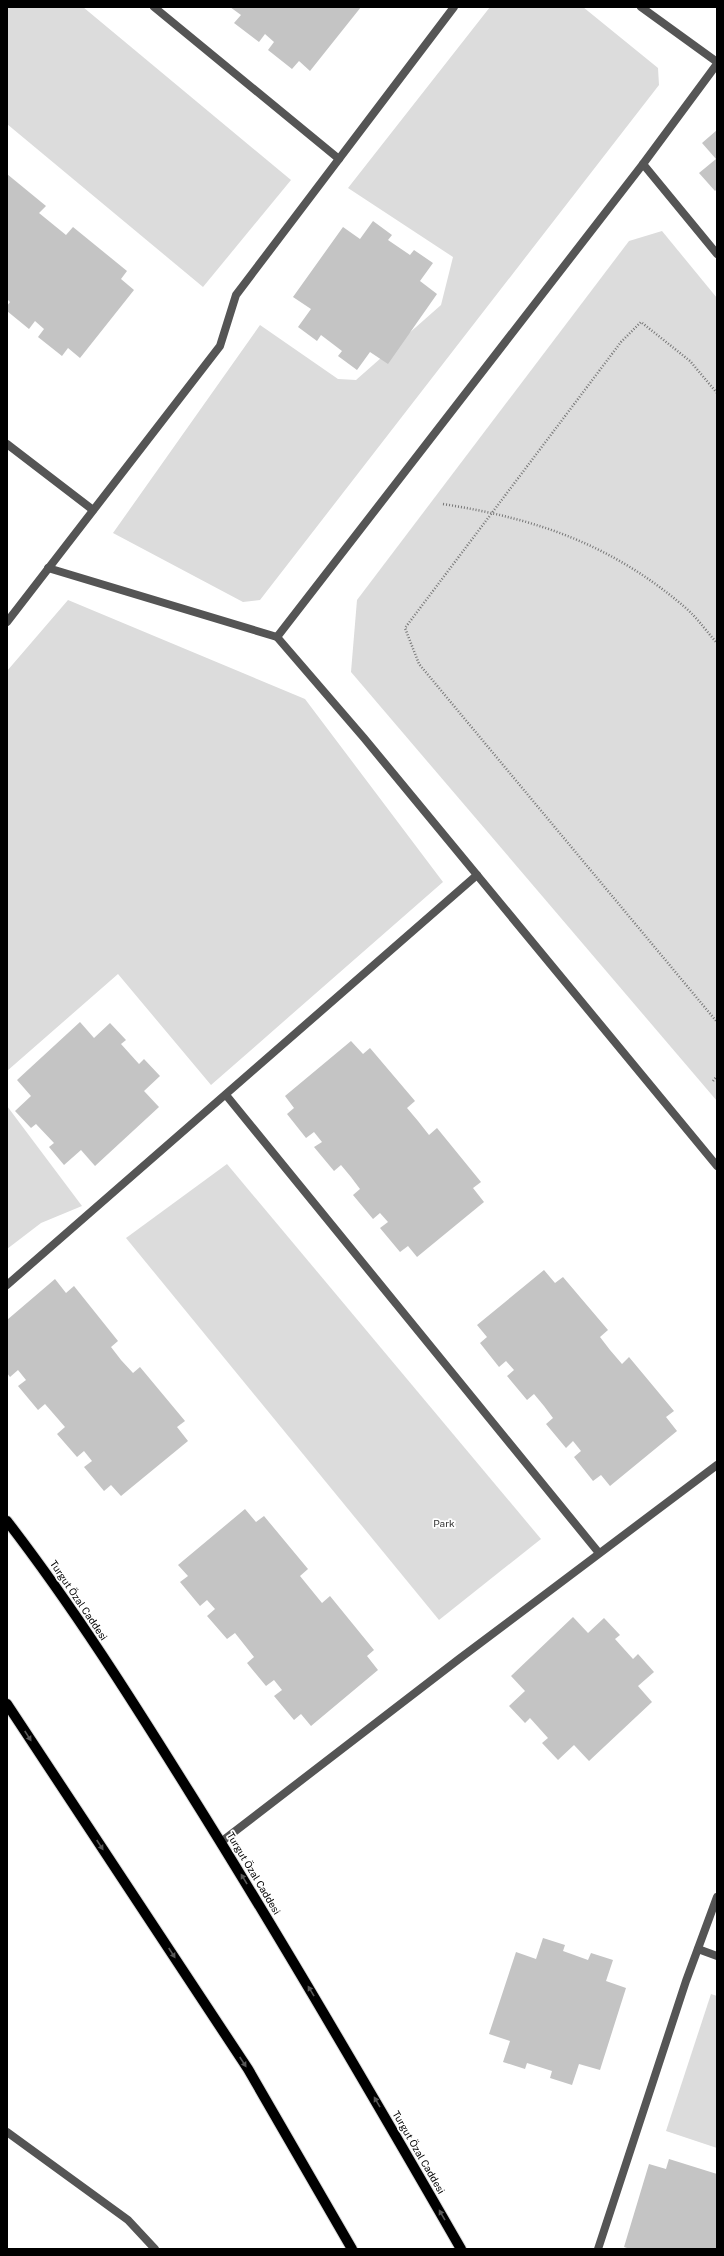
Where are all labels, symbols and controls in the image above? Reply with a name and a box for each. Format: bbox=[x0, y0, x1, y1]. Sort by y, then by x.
park label: Park bbox=[433, 1517, 455, 1529]
street label: Turgut Özal Caddesi bbox=[48, 1558, 110, 1642]
one-way arrow bbox=[25, 1731, 32, 1742]
street label: Turgut Özal Caddesi bbox=[225, 1830, 283, 1916]
one-way arrow bbox=[96, 1840, 104, 1850]
one-way arrow bbox=[240, 1873, 247, 1885]
one-way arrow bbox=[168, 1948, 176, 1959]
one-way arrow bbox=[307, 1986, 315, 1996]
one-way arrow bbox=[240, 2056, 247, 2068]
one-way arrow bbox=[374, 2096, 381, 2108]
street label: Turgut Özal Caddesi bbox=[390, 2108, 448, 2196]
one-way arrow bbox=[438, 2209, 445, 2221]

